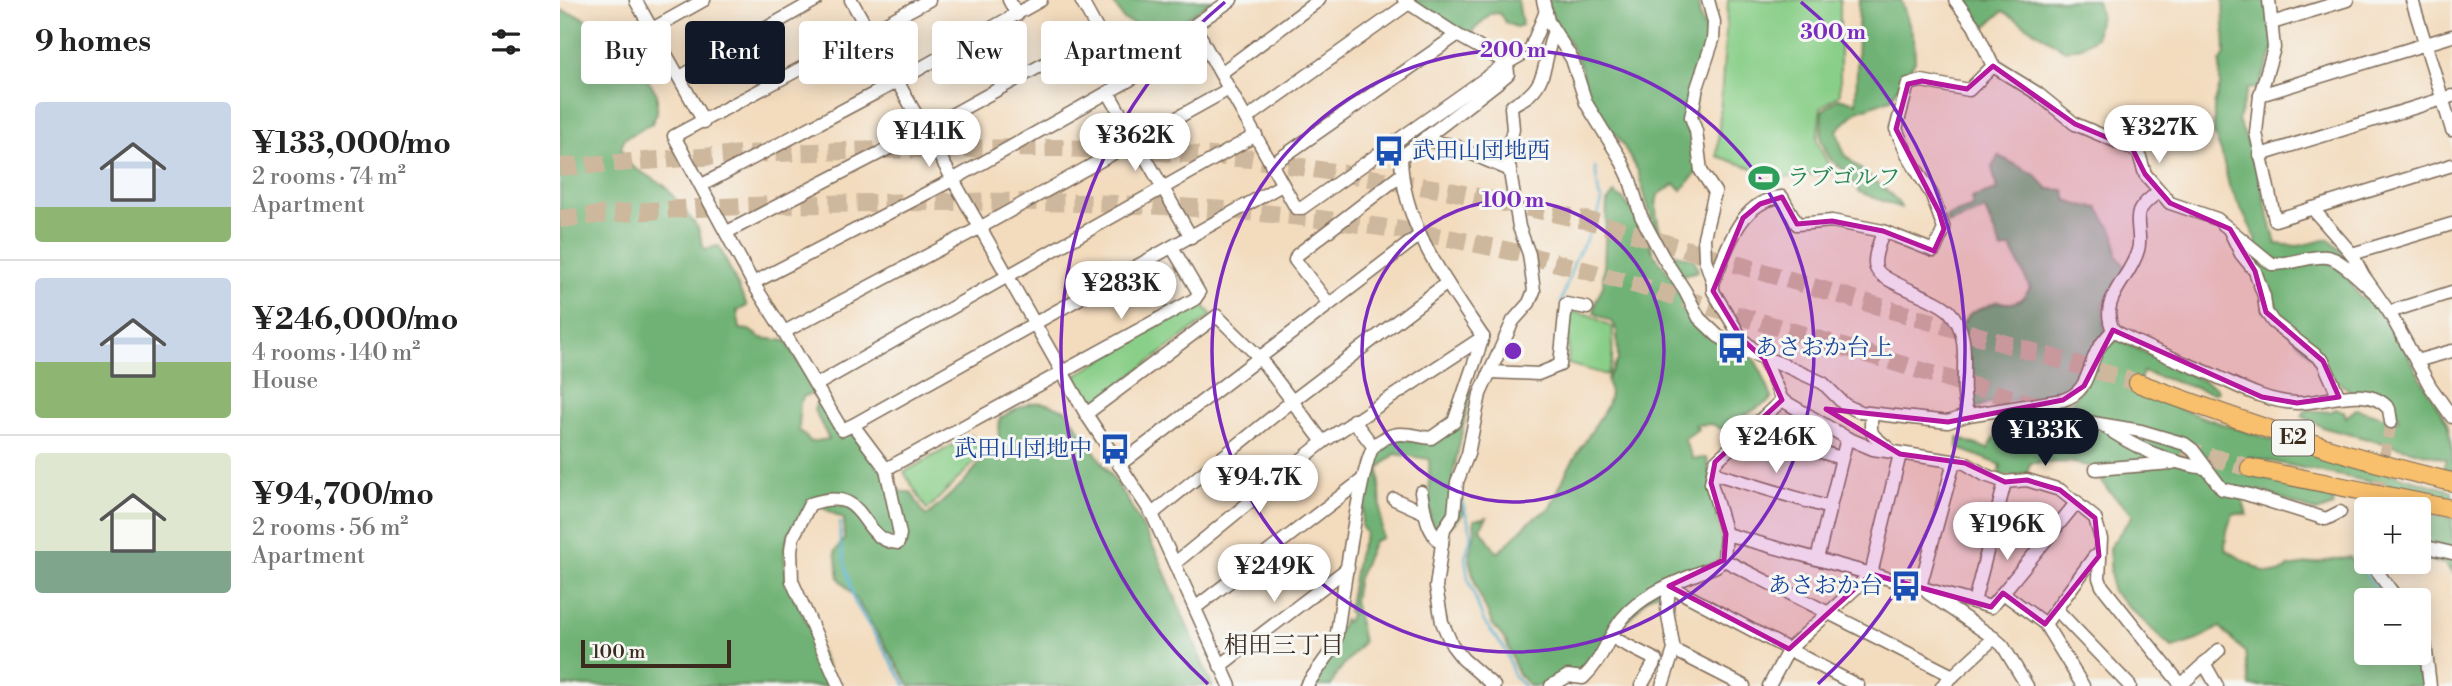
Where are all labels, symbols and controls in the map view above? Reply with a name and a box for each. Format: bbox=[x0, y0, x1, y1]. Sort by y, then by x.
text: 300 m bbox=[1800, 20, 1866, 46]
chip: Buy bbox=[581, 21, 671, 84]
chip: Rent bbox=[685, 21, 785, 84]
chip: Filters bbox=[799, 21, 918, 84]
chip: New bbox=[932, 21, 1027, 84]
chip: Apartment bbox=[1041, 21, 1207, 84]
text: 9 homes bbox=[35, 23, 151, 61]
icon: filters bbox=[487, 23, 525, 61]
text: 200 m bbox=[1480, 38, 1546, 64]
pin: ¥327K bbox=[2110, 106, 2208, 165]
pin: ¥141K bbox=[880, 110, 978, 169]
pin: ¥362K bbox=[1086, 114, 1184, 173]
text: ¥327K bbox=[2120, 114, 2198, 142]
text: ¥141K bbox=[893, 118, 965, 146]
text: ¥362K bbox=[1096, 122, 1174, 150]
text: ¥133,000/mo bbox=[252, 125, 451, 163]
icon: home bbox=[91, 130, 175, 214]
bus stop icon: 武田山団地西 bbox=[1372, 134, 1406, 168]
place label: 武田山団地西 bbox=[1412, 137, 1550, 165]
sports icon: ラブゴルフ bbox=[1747, 161, 1781, 195]
text: 2 rooms · 74 m² bbox=[252, 163, 406, 191]
place label: ラブゴルフ bbox=[1787, 164, 1901, 192]
text: 100 m bbox=[1482, 188, 1544, 214]
text: Apartment bbox=[252, 191, 365, 219]
pin: ¥283K bbox=[1072, 262, 1170, 321]
text: ¥283K bbox=[1081, 270, 1161, 298]
text: ¥246,000/mo bbox=[252, 301, 458, 339]
icon: home bbox=[91, 306, 175, 390]
bus stop icon: あさおか台上 bbox=[1715, 331, 1749, 365]
place label: あさおか台上 bbox=[1755, 334, 1893, 362]
text: 4 rooms · 140 m² bbox=[252, 339, 420, 367]
centre of rings bbox=[1501, 339, 1525, 363]
text: House bbox=[252, 367, 318, 395]
pin: ¥133K bbox=[1996, 408, 2094, 468]
pin: ¥246K bbox=[1727, 416, 1825, 475]
text: ¥133K bbox=[2007, 417, 2083, 445]
road number: E2 bbox=[2272, 420, 2314, 456]
text: ¥246K bbox=[1736, 424, 1816, 452]
bus stop icon: 武田山団地中 bbox=[1098, 432, 1132, 466]
place label: 武田山団地中 bbox=[954, 435, 1092, 463]
pin: ¥94.7K bbox=[1202, 456, 1316, 515]
text: ¥94.7K bbox=[1216, 464, 1302, 492]
text: ¥94,700/mo bbox=[252, 476, 434, 514]
icon: home bbox=[91, 481, 175, 565]
map controls bbox=[2354, 497, 2431, 665]
button: + bbox=[2354, 497, 2431, 574]
pin: ¥196K bbox=[1958, 503, 2056, 562]
text: ¥196K bbox=[1969, 511, 2045, 539]
text: 2 rooms · 56 m² bbox=[252, 514, 408, 542]
text: Apartment bbox=[252, 542, 365, 570]
pin: ¥249K bbox=[1225, 544, 1323, 604]
text: ¥249K bbox=[1234, 553, 1314, 581]
bus stop icon: あさおか台 bbox=[1889, 569, 1923, 603]
place label: あさおか台 bbox=[1768, 572, 1883, 600]
button: − bbox=[2354, 588, 2431, 665]
district label: 相田三丁目 bbox=[1224, 631, 1344, 661]
scale bar bbox=[581, 637, 732, 669]
text: 100 m bbox=[592, 640, 645, 664]

